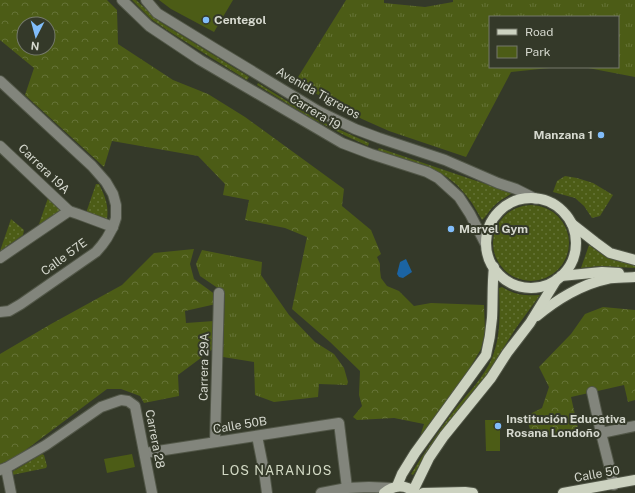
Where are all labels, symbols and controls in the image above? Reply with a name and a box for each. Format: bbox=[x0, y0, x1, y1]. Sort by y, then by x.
place label: Centegol bbox=[214, 13, 266, 27]
marker: Centegol bbox=[201, 15, 211, 25]
north arrow bbox=[16, 16, 56, 56]
legend bbox=[489, 16, 619, 68]
text: Road bbox=[525, 25, 553, 39]
text: N bbox=[30, 40, 40, 52]
text: Park bbox=[525, 45, 551, 59]
street label: Avenida Tigreros bbox=[274, 64, 362, 122]
street label: Carrera 19 bbox=[287, 91, 343, 133]
place label: Manzana 1 bbox=[534, 128, 593, 142]
marker: Manzana 1 bbox=[596, 130, 606, 140]
street label: Carrera 19A bbox=[15, 141, 73, 197]
place label: Marvel Gym bbox=[459, 222, 528, 236]
marker: Marvel Gym bbox=[446, 224, 456, 234]
street label: Calle 57E bbox=[38, 236, 90, 278]
street label: Carrera 29A bbox=[196, 332, 212, 401]
street label: Carrera 28 bbox=[142, 408, 168, 470]
place label: Institución Educativa Rosana Londoño bbox=[506, 412, 626, 440]
street label: Calle 50B bbox=[212, 414, 268, 436]
marker: Institución Educativa Rosana Londoño bbox=[493, 421, 503, 431]
district label: LOS NARANJOS bbox=[222, 463, 332, 478]
street label: Calle 50 bbox=[573, 463, 621, 485]

